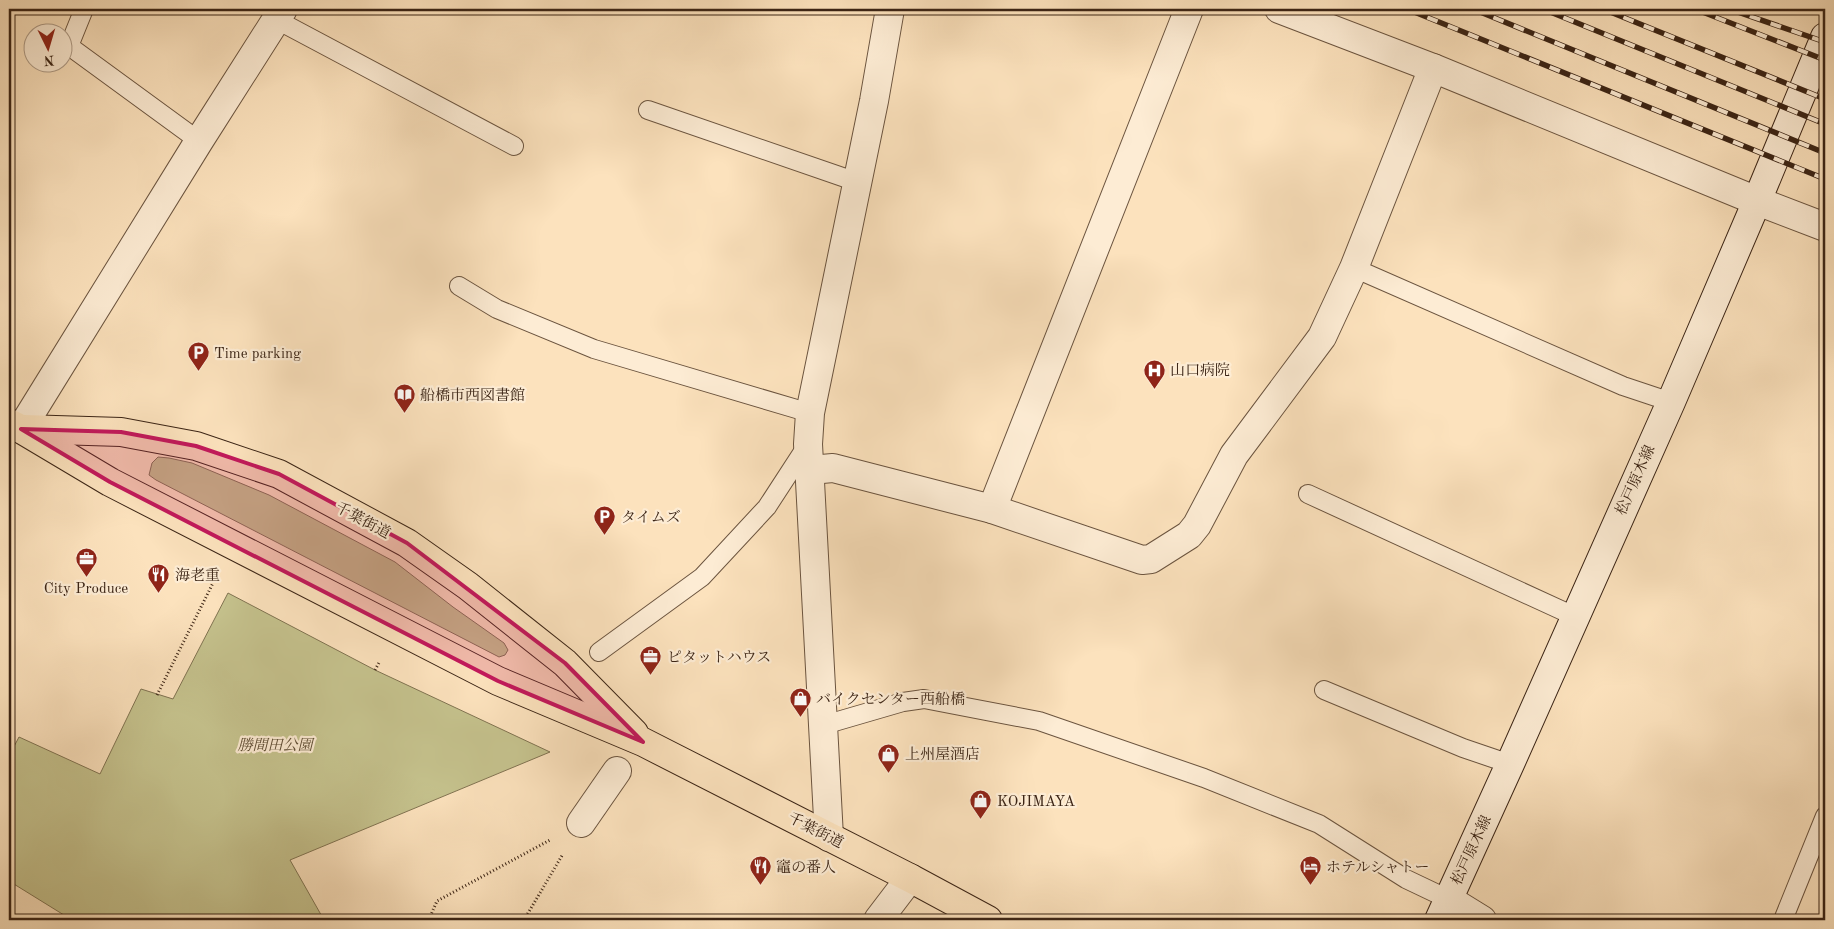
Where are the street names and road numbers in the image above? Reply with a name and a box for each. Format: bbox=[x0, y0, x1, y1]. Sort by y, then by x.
street label: 松戸原木線 bbox=[1612, 442, 1658, 518]
street label: 千葉街道 bbox=[332, 499, 393, 542]
street label: 千葉街道 bbox=[785, 809, 846, 852]
street label: 松戸原木線 bbox=[1448, 813, 1495, 888]

